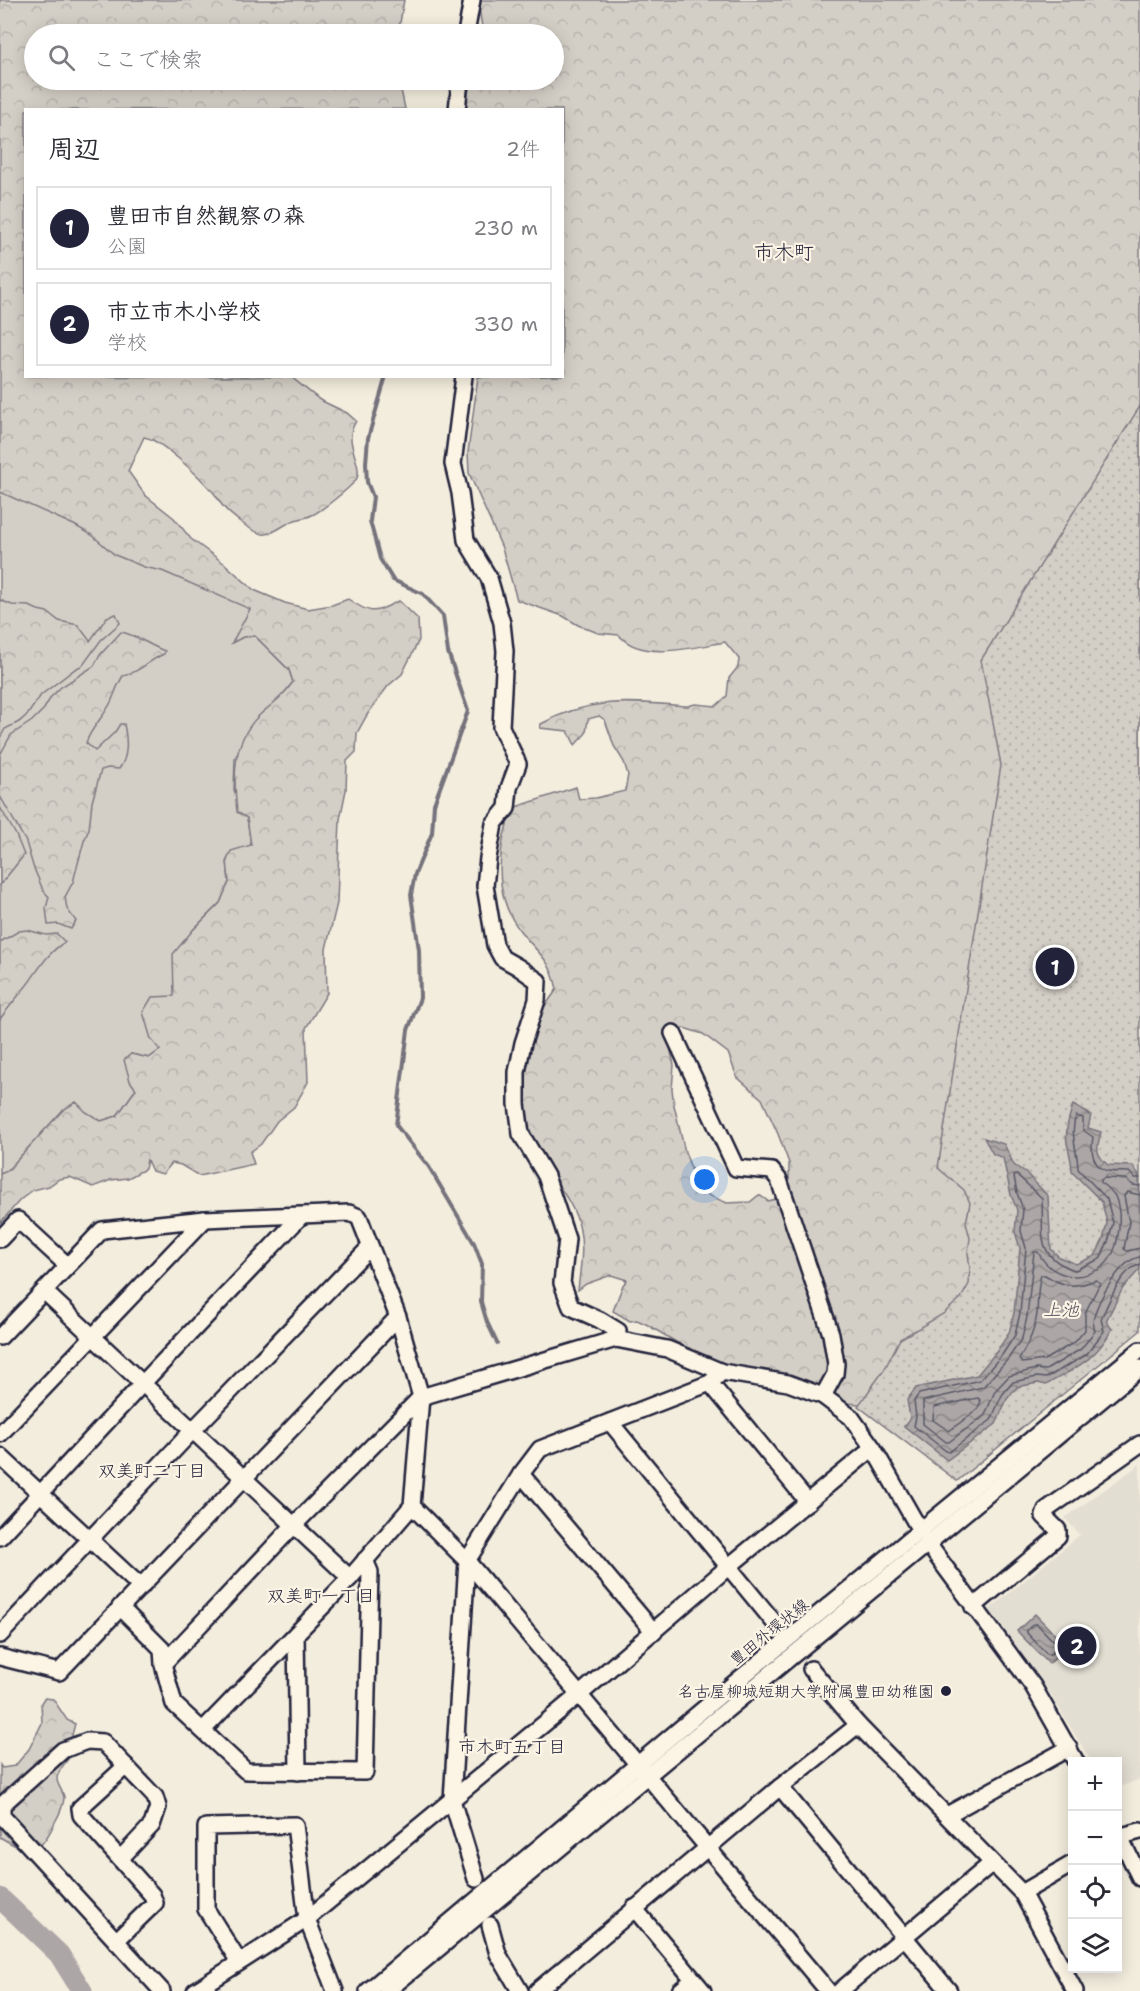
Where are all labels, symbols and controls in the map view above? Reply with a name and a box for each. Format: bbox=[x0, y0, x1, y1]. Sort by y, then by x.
search box bbox=[24, 24, 564, 90]
icon: search bbox=[45, 41, 78, 74]
text: ここで検索 bbox=[93, 45, 203, 74]
text: 周辺 bbox=[48, 131, 100, 166]
text: 2件 bbox=[506, 136, 540, 162]
text: 豊田市自然観察の森 bbox=[107, 201, 305, 230]
text: 1 bbox=[65, 215, 74, 241]
text: 230 m bbox=[473, 215, 538, 241]
text: 公園 bbox=[107, 233, 147, 259]
district label: 市木町 bbox=[754, 239, 814, 265]
text: 市立市木小学校 bbox=[107, 297, 261, 326]
text: 2 bbox=[63, 311, 77, 337]
text: 330 m bbox=[474, 311, 538, 337]
text: 学校 bbox=[107, 329, 147, 355]
pin: 1 bbox=[1036, 944, 1074, 990]
your location bbox=[690, 1165, 719, 1194]
water label: 上池 bbox=[1043, 1298, 1080, 1322]
district label: 双美町二丁目 bbox=[98, 1459, 206, 1483]
district label: 双美町一丁目 bbox=[267, 1584, 375, 1608]
street label: 豊田外環状線 bbox=[725, 1594, 813, 1670]
pin: 2 bbox=[1058, 1624, 1096, 1668]
place label: 名古屋柳城短期大学附属豊田幼稚園 bbox=[678, 1681, 934, 1702]
marker: 名古屋柳城短期大学附属豊田幼稚園 bbox=[939, 1684, 953, 1698]
district label: 市木町五丁目 bbox=[458, 1735, 566, 1759]
map controls bbox=[1068, 1757, 1122, 1973]
button: + bbox=[1068, 1757, 1122, 1811]
button: − bbox=[1068, 1811, 1122, 1865]
button: locate bbox=[1068, 1865, 1122, 1919]
button: layers bbox=[1068, 1919, 1122, 1973]

